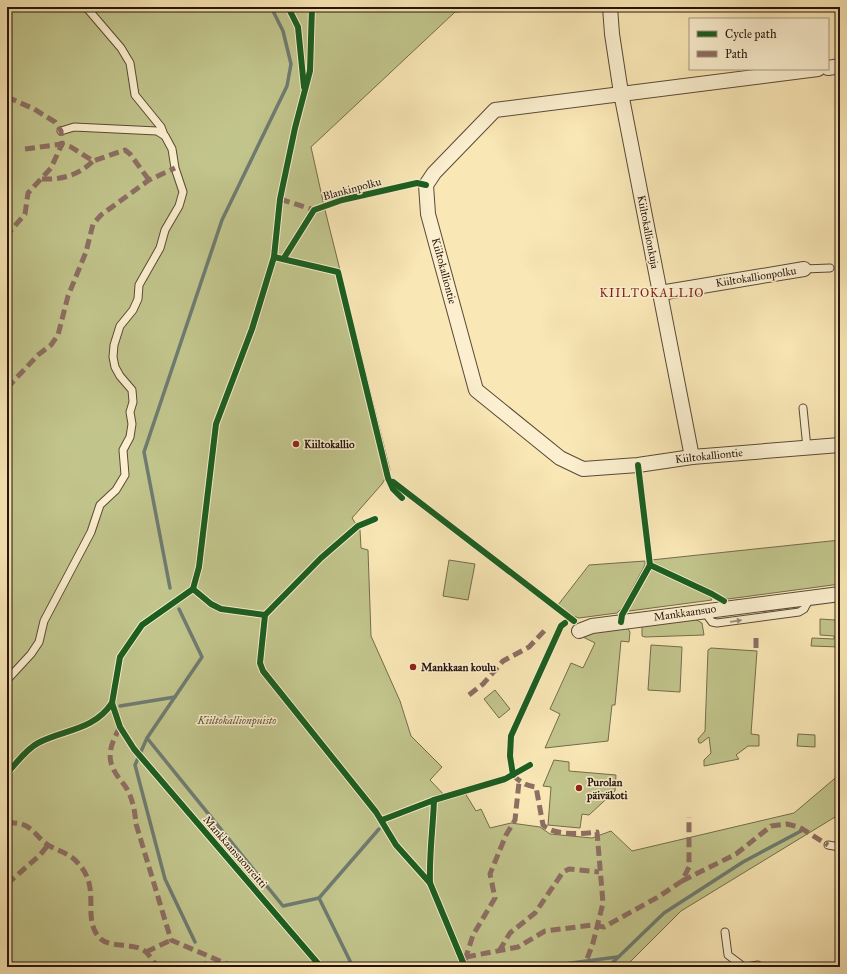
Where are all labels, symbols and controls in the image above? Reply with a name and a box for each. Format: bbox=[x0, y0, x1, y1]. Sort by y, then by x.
legend bbox=[689, 18, 829, 70]
text: Cycle path bbox=[725, 27, 777, 41]
text: Path bbox=[725, 47, 748, 61]
street label: Blankinpolku bbox=[321, 175, 383, 203]
street label: Kiiltokallionkuja bbox=[634, 194, 662, 270]
street label: Kiiltokalliontie bbox=[429, 237, 459, 306]
street label: Kiiltokallionpolku bbox=[715, 264, 797, 290]
district label: KIILTOKALLIO bbox=[599, 286, 705, 300]
place label: Kiiltokallio bbox=[304, 438, 355, 451]
marker: Kiiltokallio bbox=[291, 439, 301, 449]
street label: Kiiltokalliontie bbox=[675, 446, 744, 466]
street label: Mankkaansuo bbox=[653, 602, 717, 624]
one-way arrow bbox=[730, 618, 742, 624]
place label: Mankkaan koulu bbox=[421, 661, 496, 674]
marker: Mankkaan koulu bbox=[408, 662, 418, 672]
park label: Kiiltokallionpuisto bbox=[197, 714, 276, 728]
place label: Purolan päiväkoti bbox=[586, 776, 628, 803]
marker: Purolan päiväkoti bbox=[574, 783, 584, 793]
street label: Mankkaansuonreitti bbox=[200, 813, 270, 891]

